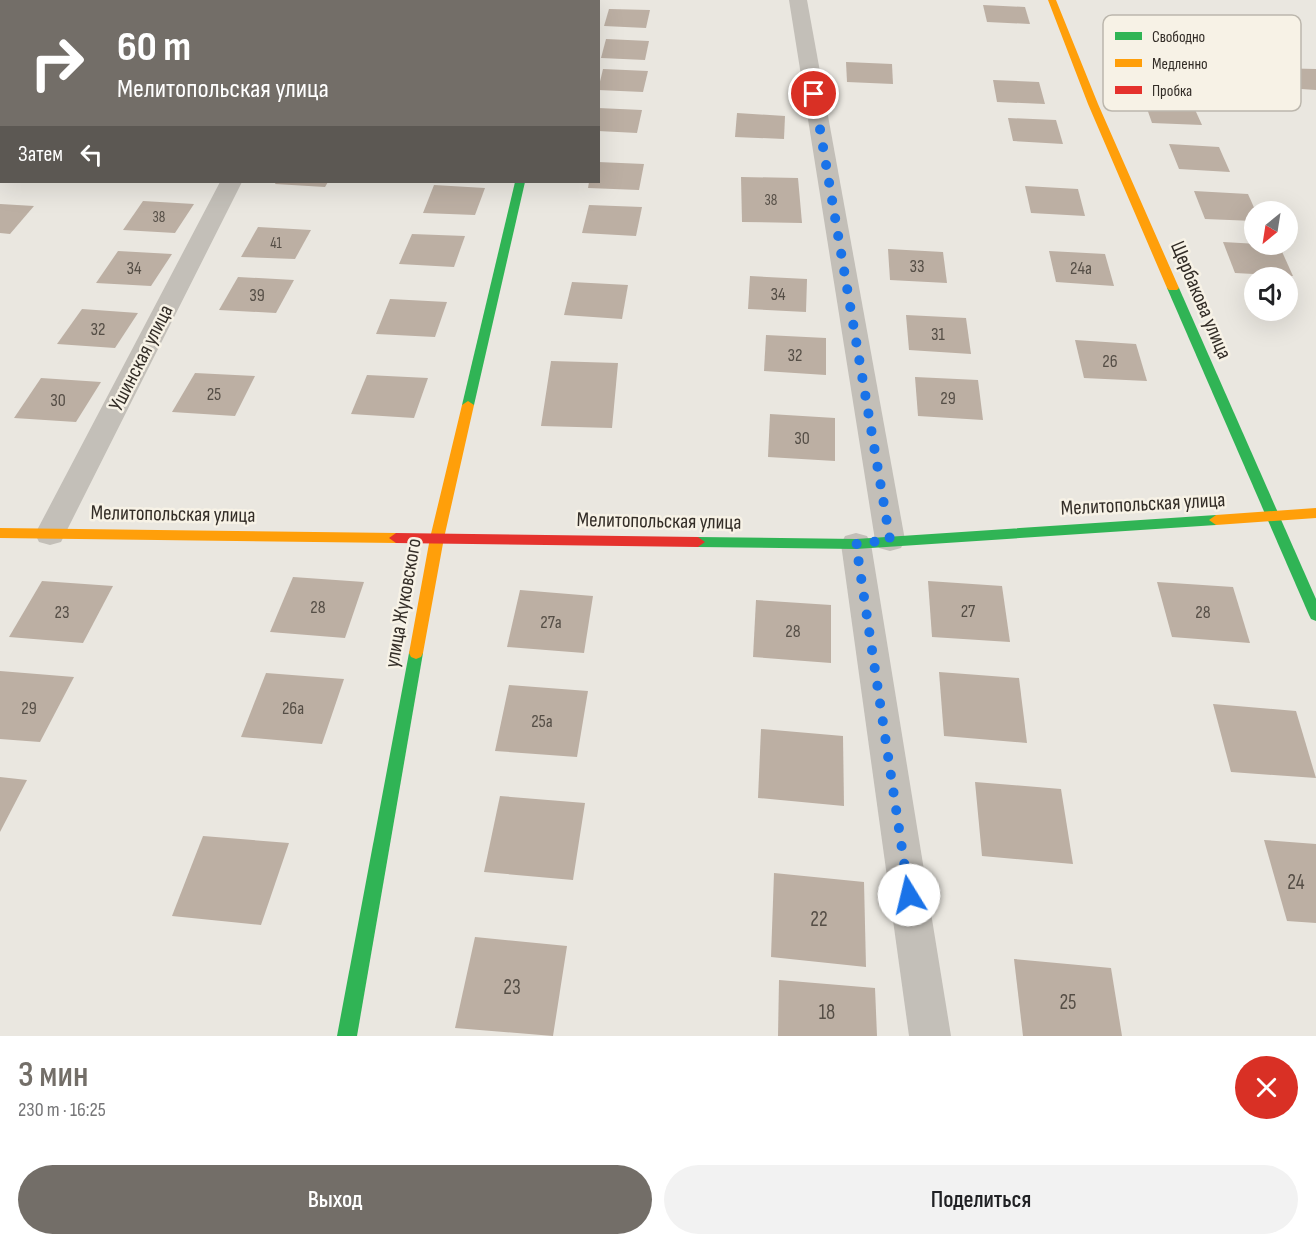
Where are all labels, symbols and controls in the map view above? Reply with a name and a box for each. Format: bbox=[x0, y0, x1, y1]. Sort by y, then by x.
legend bbox=[1103, 15, 1301, 111]
text: 60 m bbox=[117, 22, 191, 73]
icon: right bbox=[18, 24, 96, 102]
text: Свободно bbox=[1152, 28, 1205, 47]
text: Медленно bbox=[1152, 55, 1208, 74]
pin bbox=[788, 68, 839, 119]
text: Мелитопольская улица bbox=[117, 73, 329, 105]
icon: arrive bbox=[797, 77, 830, 110]
text: Пробка bbox=[1152, 82, 1192, 101]
icon: left bbox=[75, 138, 108, 171]
text: Затем bbox=[18, 141, 63, 168]
house number: 38 bbox=[765, 191, 777, 210]
north arrow bbox=[1244, 201, 1298, 255]
map controls bbox=[1244, 201, 1298, 321]
house number: 38 bbox=[153, 208, 165, 227]
house number: 41 bbox=[270, 234, 283, 253]
street label: Щербакова улица bbox=[1165, 237, 1237, 363]
house number: 33 bbox=[909, 256, 925, 277]
house number: 34 bbox=[126, 258, 142, 279]
house number: 24а bbox=[1070, 258, 1092, 279]
button: sound bbox=[1244, 267, 1298, 321]
house number: 34 bbox=[770, 284, 786, 305]
house number: 39 bbox=[249, 285, 265, 306]
street label: Ушинская улица bbox=[104, 301, 178, 415]
house number: 32 bbox=[91, 319, 105, 340]
house number: 31 bbox=[931, 324, 946, 345]
house number: 32 bbox=[788, 345, 802, 366]
house number: 26 bbox=[1102, 351, 1118, 372]
house number: 25 bbox=[207, 384, 221, 405]
house number: 29 bbox=[940, 388, 956, 409]
house number: 30 bbox=[50, 390, 66, 411]
house number: 30 bbox=[794, 428, 810, 449]
street label: Мелитопольская улица bbox=[1060, 487, 1226, 521]
street label: Мелитопольская улица bbox=[90, 500, 256, 528]
street label: Мелитопольская улица bbox=[576, 507, 742, 535]
street label: улица Жуковского bbox=[379, 536, 427, 670]
house number: 28 bbox=[310, 597, 326, 618]
house number: 27 bbox=[961, 601, 976, 622]
house number: 23 bbox=[55, 602, 70, 623]
house number: 28 bbox=[1195, 602, 1211, 623]
house number: 27а bbox=[540, 612, 562, 633]
house number: 28 bbox=[785, 621, 801, 642]
house number: 29 bbox=[21, 698, 37, 719]
house number: 26а bbox=[282, 698, 304, 719]
house number: 25а bbox=[531, 711, 553, 732]
position arrow bbox=[877, 863, 941, 927]
house number: 24 bbox=[1287, 870, 1305, 895]
house number: 22 bbox=[810, 907, 828, 932]
house number: 23 bbox=[503, 975, 521, 1000]
house number: 25 bbox=[1059, 990, 1077, 1015]
house number: 18 bbox=[819, 1000, 835, 1025]
text: 3 мин bbox=[18, 1054, 88, 1097]
button: close bbox=[1235, 1056, 1298, 1119]
text: 230 m · 16:25 bbox=[18, 1098, 106, 1122]
button: Выход bbox=[18, 1165, 652, 1234]
button: Поделиться bbox=[664, 1165, 1298, 1234]

